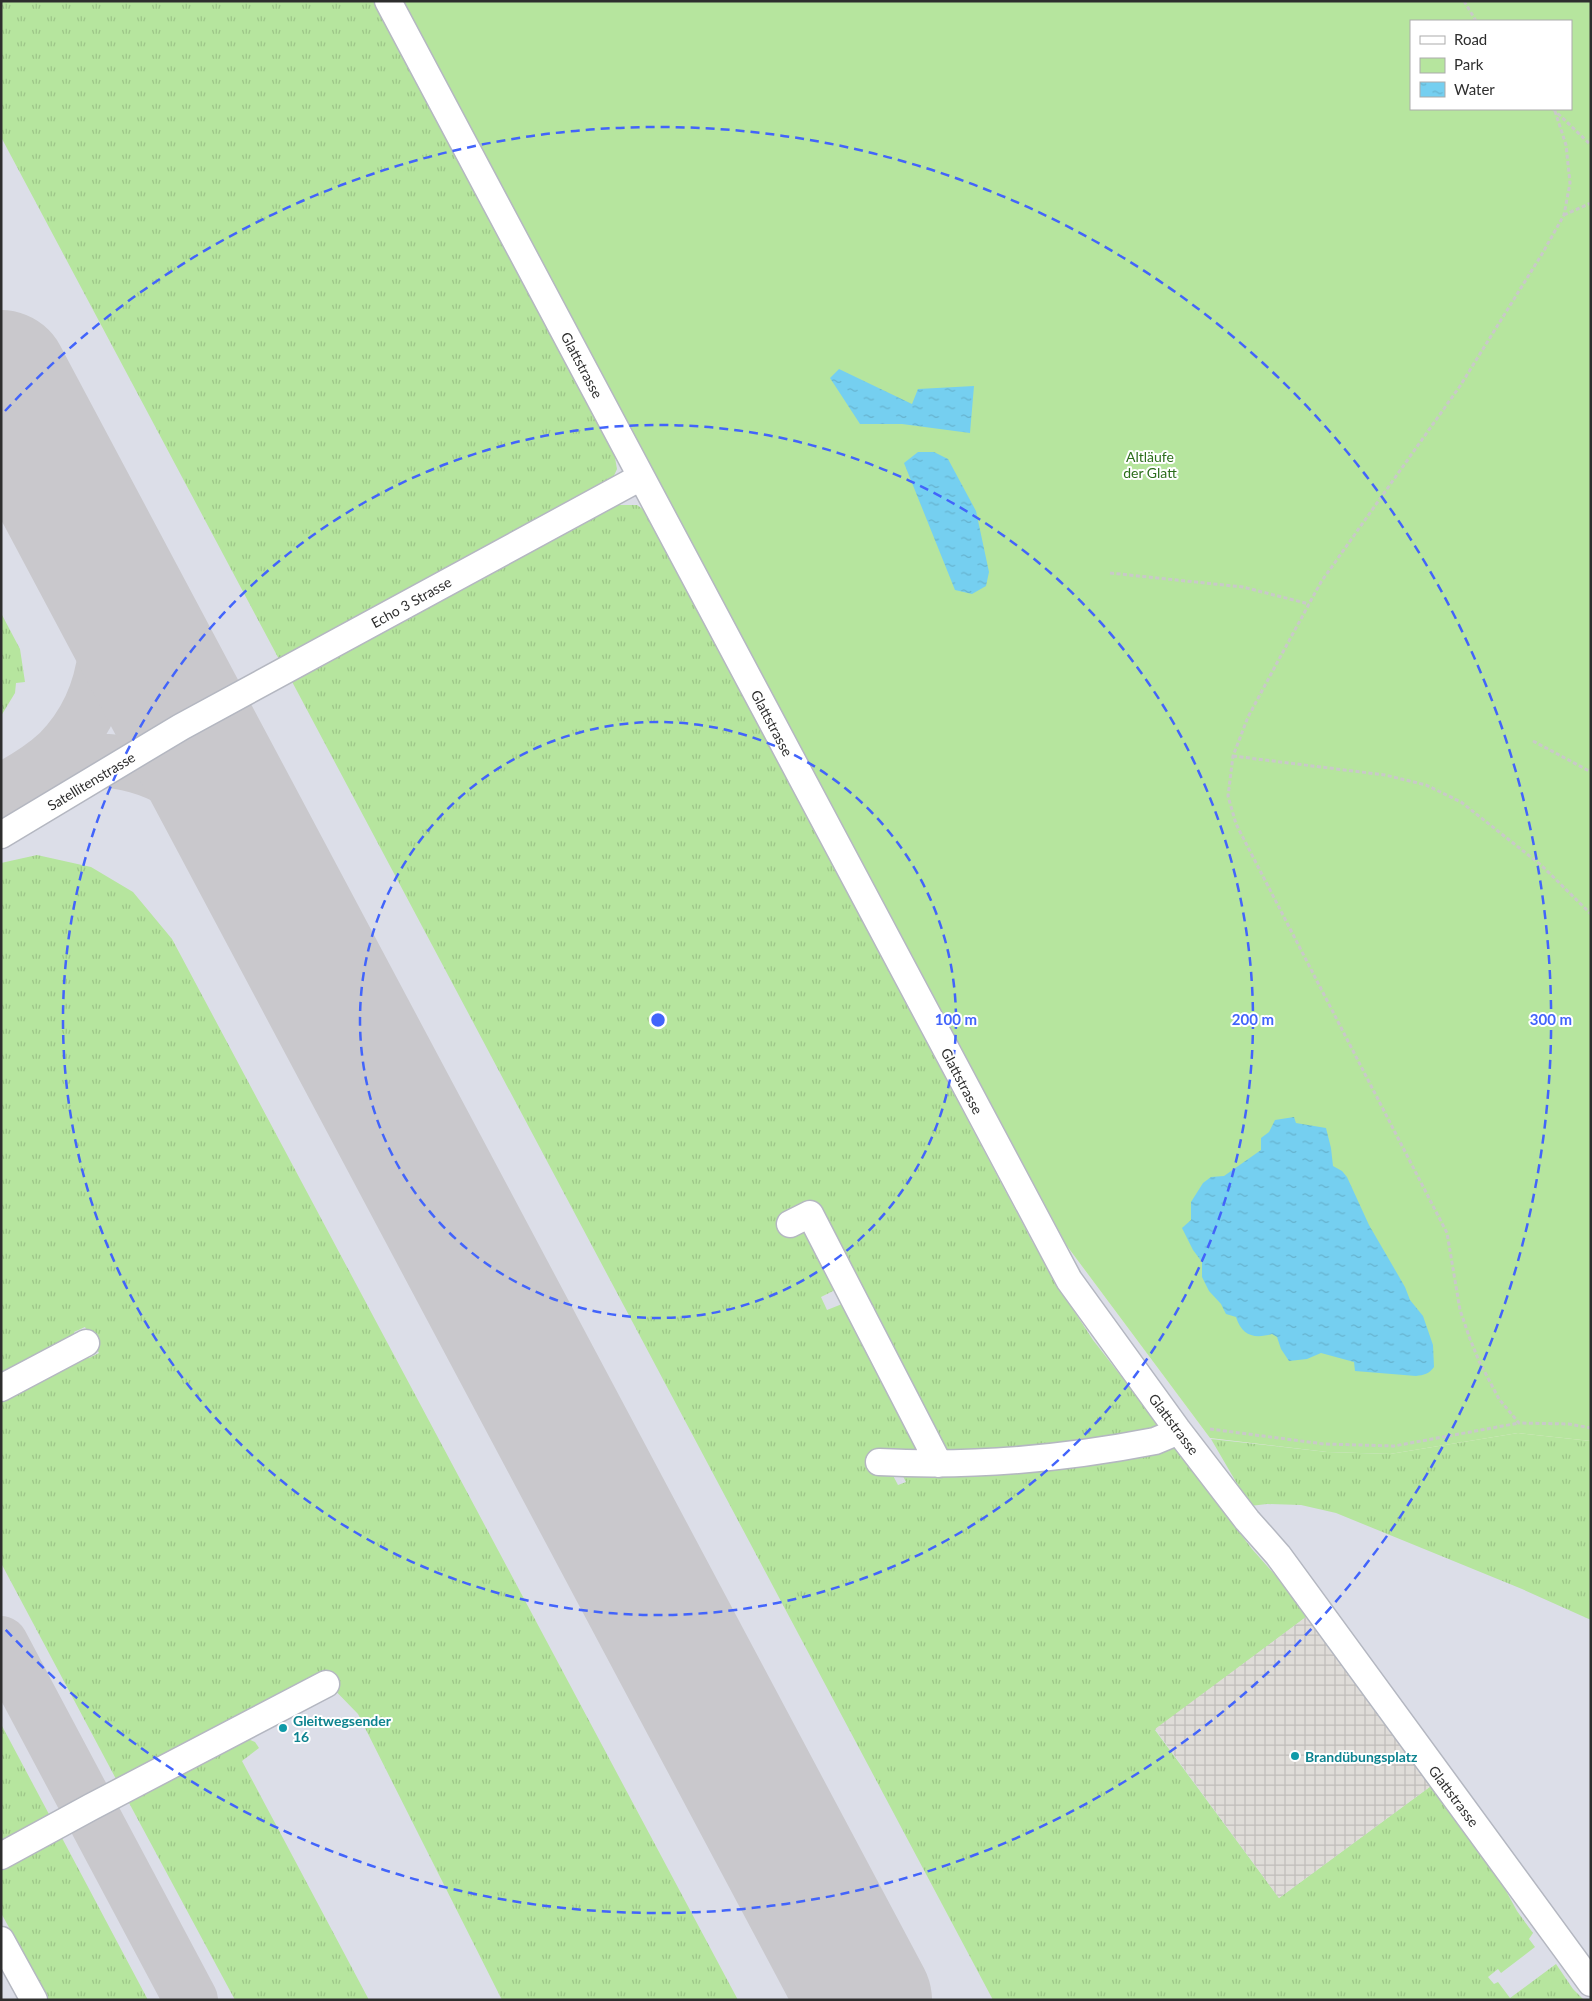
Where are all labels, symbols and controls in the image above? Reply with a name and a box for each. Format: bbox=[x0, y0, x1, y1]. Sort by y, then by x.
legend bbox=[1410, 20, 1572, 110]
text: Road bbox=[1454, 30, 1487, 48]
text: Park bbox=[1454, 55, 1484, 73]
text: Water bbox=[1454, 80, 1495, 98]
street label: Glattstrasse bbox=[557, 329, 607, 401]
park label: Altläufe der Glatt bbox=[1123, 448, 1177, 481]
street label: Echo 3 Strasse bbox=[368, 573, 454, 631]
street label: Glattstrasse bbox=[747, 687, 797, 759]
street label: Satellitenstrasse bbox=[44, 748, 138, 814]
text: 100 m bbox=[935, 1010, 977, 1028]
text: 200 m bbox=[1232, 1010, 1274, 1028]
text: 300 m bbox=[1530, 1010, 1572, 1028]
centre of rings bbox=[649, 1011, 667, 1029]
street label: Glattstrasse bbox=[937, 1045, 987, 1117]
street label: Glattstrasse bbox=[1145, 1390, 1203, 1458]
place label: Gleitwegsender 16 bbox=[293, 1712, 392, 1745]
marker: Gleitwegsender 16 bbox=[277, 1722, 289, 1734]
place label: Brandübungsplatz bbox=[1305, 1748, 1418, 1765]
marker: Brandübungsplatz bbox=[1289, 1750, 1301, 1762]
street label: Glattstrasse bbox=[1425, 1762, 1483, 1830]

